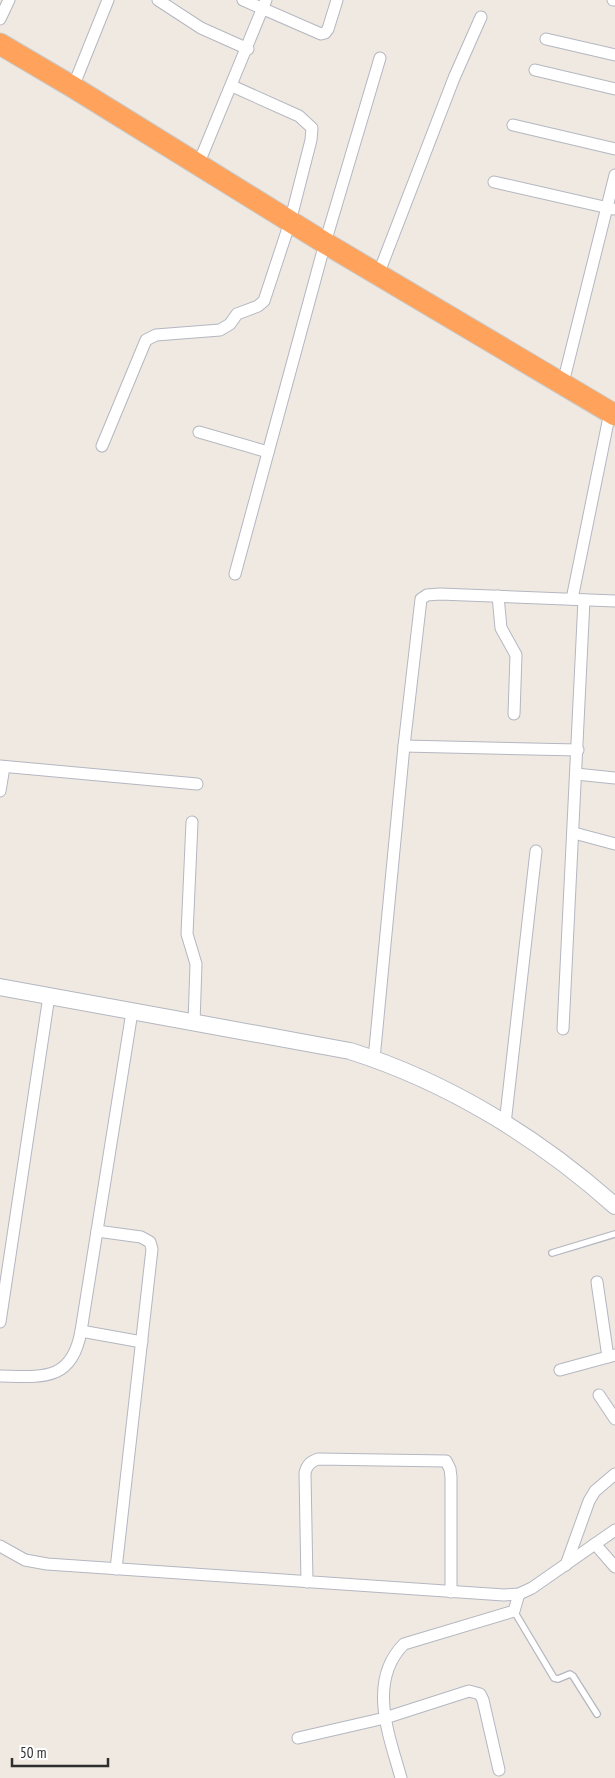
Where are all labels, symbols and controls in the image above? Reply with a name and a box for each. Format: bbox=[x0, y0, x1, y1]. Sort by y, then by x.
scale bar bbox=[12, 1736, 109, 1768]
text: 50 m bbox=[20, 1743, 46, 1762]

